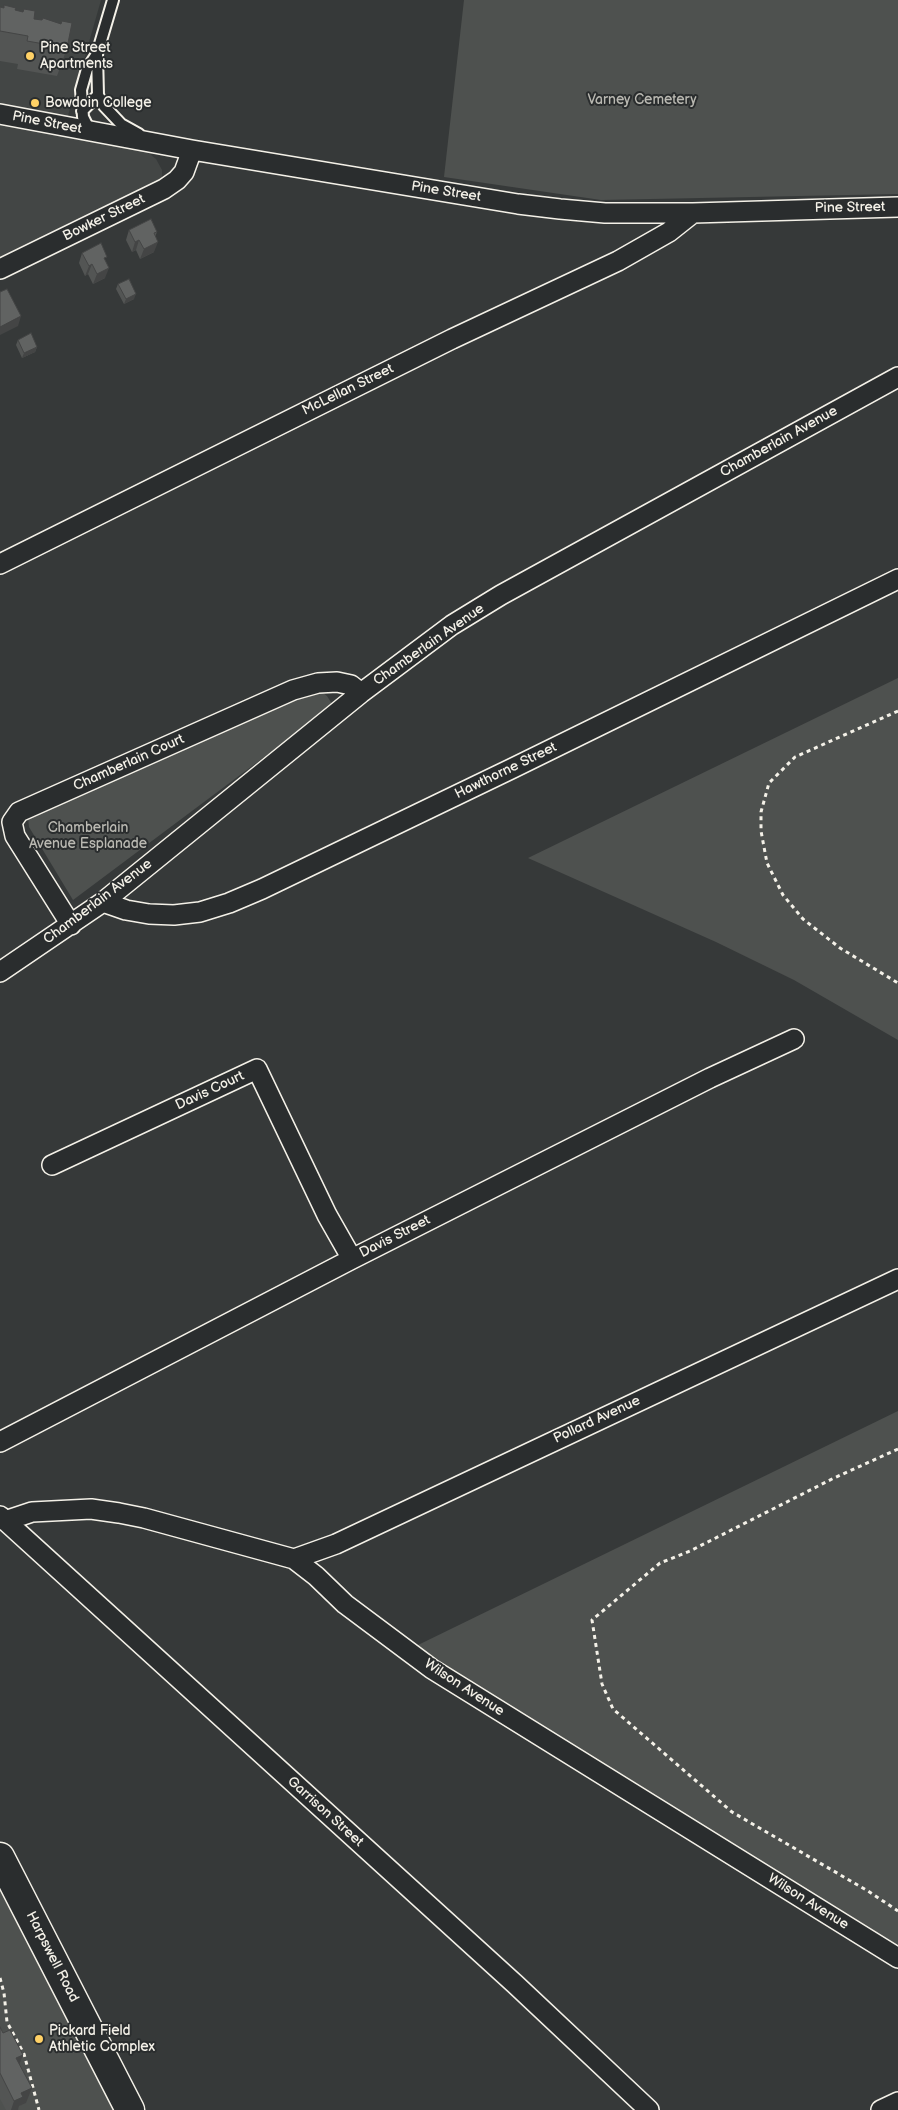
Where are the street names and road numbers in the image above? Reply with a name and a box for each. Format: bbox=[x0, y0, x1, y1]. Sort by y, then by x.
street label: Pine Street bbox=[11, 108, 83, 138]
street label: Pine Street bbox=[410, 178, 482, 206]
street label: Bowker Street bbox=[60, 191, 148, 245]
street label: Pine Street bbox=[815, 199, 885, 217]
street label: McLellan Street bbox=[300, 361, 396, 419]
street label: Chamberlain Avenue bbox=[717, 403, 841, 481]
street label: Chamberlain Avenue bbox=[370, 600, 488, 690]
street label: Chamberlain Court bbox=[71, 731, 187, 795]
street label: Hawthorne Street bbox=[452, 739, 560, 803]
street label: Chamberlain Avenue bbox=[40, 856, 156, 948]
street label: Davis Court bbox=[173, 1068, 247, 1114]
street label: Davis Street bbox=[357, 1212, 433, 1262]
street label: Pollard Avenue bbox=[551, 1393, 643, 1447]
street label: Wilson Avenue bbox=[421, 1656, 507, 1720]
street label: Garrison Street bbox=[283, 1773, 367, 1851]
street label: Wilson Avenue bbox=[765, 1870, 851, 1934]
street label: Harpswell Road bbox=[22, 1909, 82, 2005]

